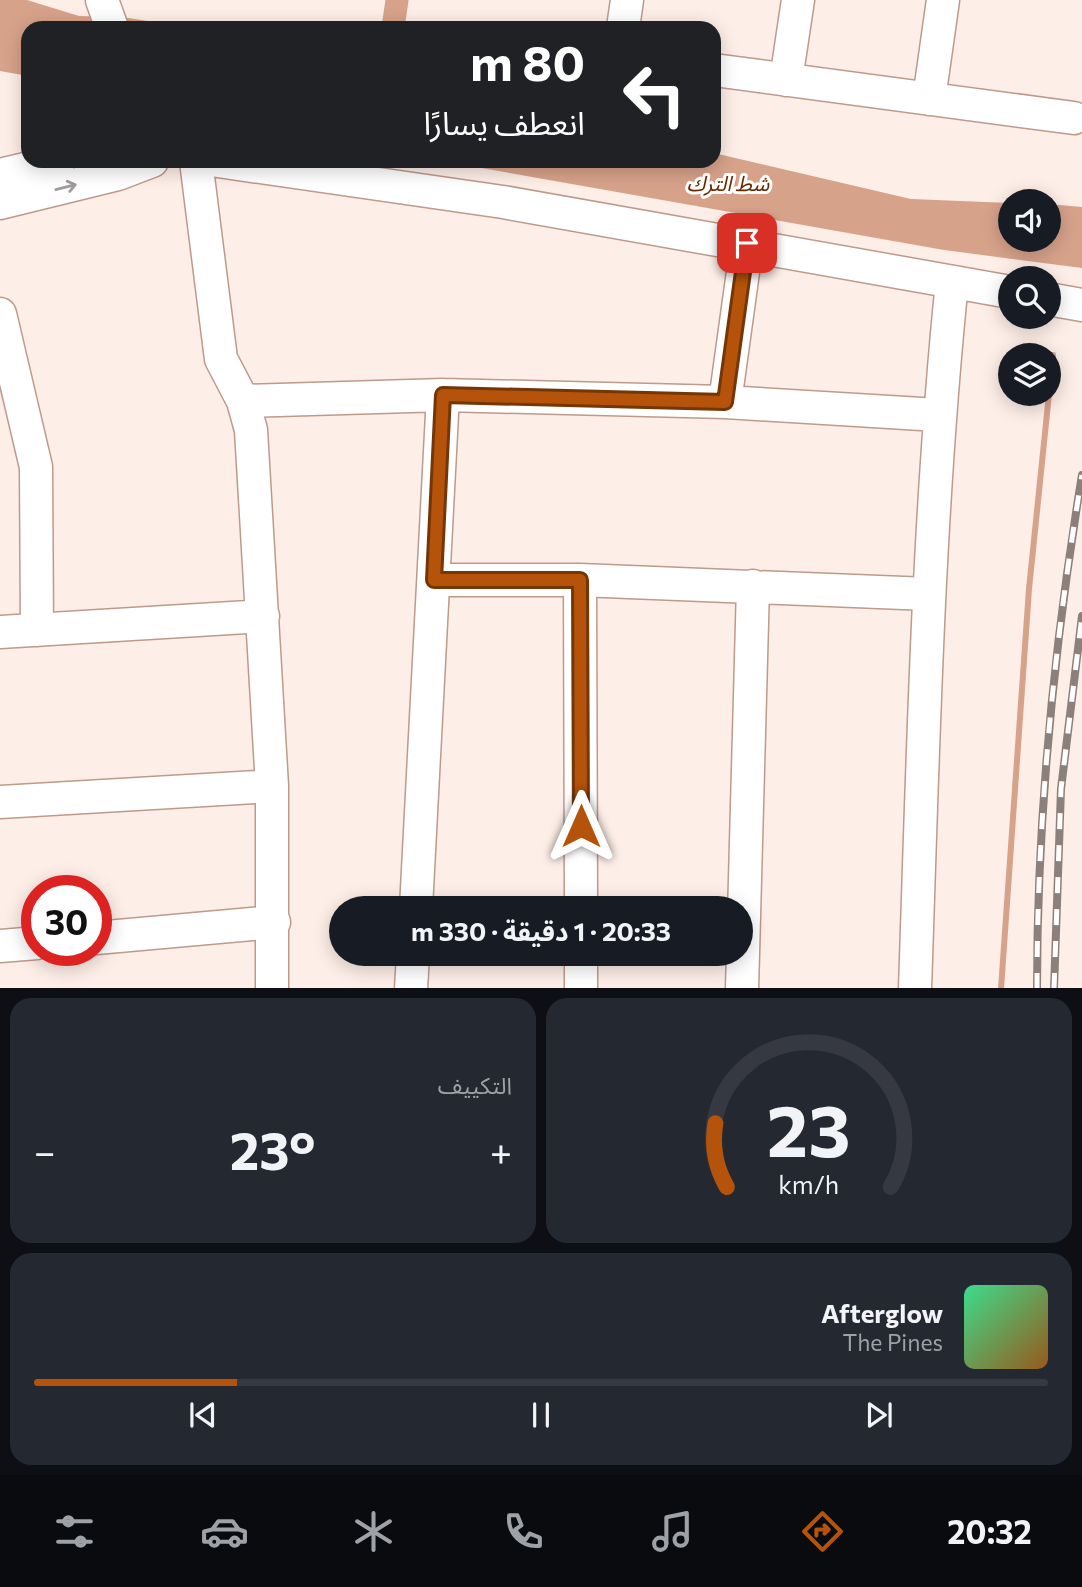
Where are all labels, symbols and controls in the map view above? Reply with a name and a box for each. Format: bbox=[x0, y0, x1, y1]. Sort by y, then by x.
text: 80 m bbox=[470, 31, 585, 91]
icon: left bbox=[609, 49, 700, 140]
text: انعطف يسارًا bbox=[423, 102, 585, 142]
water label: شط الترك bbox=[687, 170, 770, 196]
one-way arrow bbox=[54, 180, 77, 193]
map controls bbox=[998, 189, 1061, 406]
button: sound bbox=[998, 189, 1061, 252]
pin bbox=[717, 213, 777, 273]
icon: arrive bbox=[728, 224, 766, 262]
button: search bbox=[998, 266, 1061, 329]
button: layers bbox=[998, 343, 1061, 406]
position arrow bbox=[544, 789, 618, 863]
speed limit sign: 30 bbox=[21, 875, 112, 966]
text: 20:33 · 1 دقيقة · 330 m bbox=[411, 915, 671, 946]
text: التكييف bbox=[438, 1071, 512, 1099]
text: 23 bbox=[767, 1083, 851, 1172]
text: 23° bbox=[230, 1117, 316, 1181]
text: − bbox=[34, 1127, 56, 1174]
text: + bbox=[490, 1127, 512, 1174]
text: km/h bbox=[779, 1168, 839, 1198]
text: Afterglow bbox=[821, 1297, 943, 1328]
text: The Pines bbox=[842, 1328, 943, 1356]
icon: previous bbox=[184, 1396, 222, 1434]
icon: pause bbox=[522, 1396, 560, 1434]
icon: next bbox=[860, 1396, 898, 1434]
icon: filters bbox=[50, 1507, 99, 1556]
icon: car bbox=[200, 1507, 249, 1556]
icon: climate bbox=[349, 1507, 398, 1556]
icon: phone bbox=[499, 1507, 548, 1556]
icon: music bbox=[648, 1507, 697, 1556]
icon: directions bbox=[798, 1507, 847, 1556]
text: 20:32 bbox=[947, 1511, 1032, 1551]

